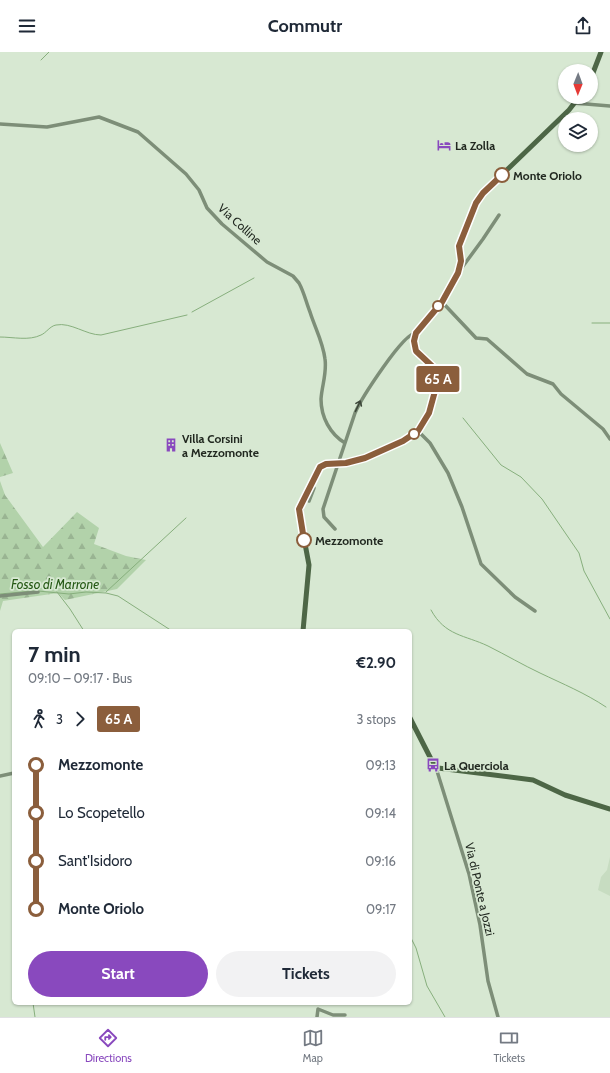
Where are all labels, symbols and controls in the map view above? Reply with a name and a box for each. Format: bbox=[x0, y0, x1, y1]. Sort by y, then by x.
icon: menu bbox=[16, 15, 38, 37]
text: Commutr bbox=[268, 15, 342, 37]
icon: share bbox=[572, 15, 594, 37]
north arrow bbox=[558, 64, 598, 104]
map controls bbox=[558, 64, 598, 152]
button: layers bbox=[558, 112, 598, 152]
hotel icon: La Zolla bbox=[436, 137, 452, 153]
place label: La Zolla bbox=[455, 138, 495, 153]
marker: Monte Oriolo bbox=[494, 167, 510, 183]
place label: Monte Oriolo bbox=[513, 168, 582, 183]
street label: Via Colline bbox=[215, 200, 265, 248]
unlabelled marker bbox=[432, 300, 444, 312]
line badge: 65 A bbox=[410, 366, 466, 392]
text: 65 A bbox=[424, 370, 452, 388]
one-way arrow bbox=[355, 401, 362, 413]
unlabelled marker bbox=[408, 428, 420, 440]
place label: Villa Corsini a Mezzomonte bbox=[182, 431, 259, 460]
building icon: Villa Corsini a Mezzomonte bbox=[163, 437, 179, 453]
marker: Mezzomonte bbox=[296, 532, 312, 548]
place label: Mezzomonte bbox=[315, 533, 383, 548]
water label: Fosso di Marrone bbox=[11, 576, 99, 592]
text: 7 min bbox=[28, 641, 81, 668]
text: €2.90 bbox=[356, 654, 396, 672]
text: 09:10 – 09:17 · Bus bbox=[28, 670, 132, 686]
icon: walk bbox=[28, 708, 50, 730]
icon: forward bbox=[69, 708, 91, 730]
text: 65 A bbox=[105, 710, 132, 728]
text: 3 bbox=[56, 711, 63, 727]
text: 3 stops bbox=[357, 711, 396, 727]
text: Mezzomonte bbox=[58, 756, 143, 774]
text: 09:13 bbox=[366, 757, 396, 773]
bus stop icon: La Querciola bbox=[425, 757, 441, 773]
place label: La Querciola bbox=[444, 758, 509, 773]
text: Lo Scopetello bbox=[58, 804, 145, 822]
text: 09:14 bbox=[365, 805, 396, 821]
street label: Via di Ponte a Jozzi bbox=[462, 841, 498, 937]
text: Sant'Isidoro bbox=[58, 852, 132, 870]
text: 09:16 bbox=[365, 853, 396, 869]
text: Monte Oriolo bbox=[58, 900, 144, 918]
text: 09:17 bbox=[366, 901, 396, 917]
button: Start bbox=[28, 951, 208, 997]
button: Tickets bbox=[216, 951, 396, 997]
tab: Directions bbox=[85, 1027, 132, 1065]
tab: Map bbox=[302, 1027, 324, 1065]
tab: Tickets bbox=[493, 1027, 525, 1065]

